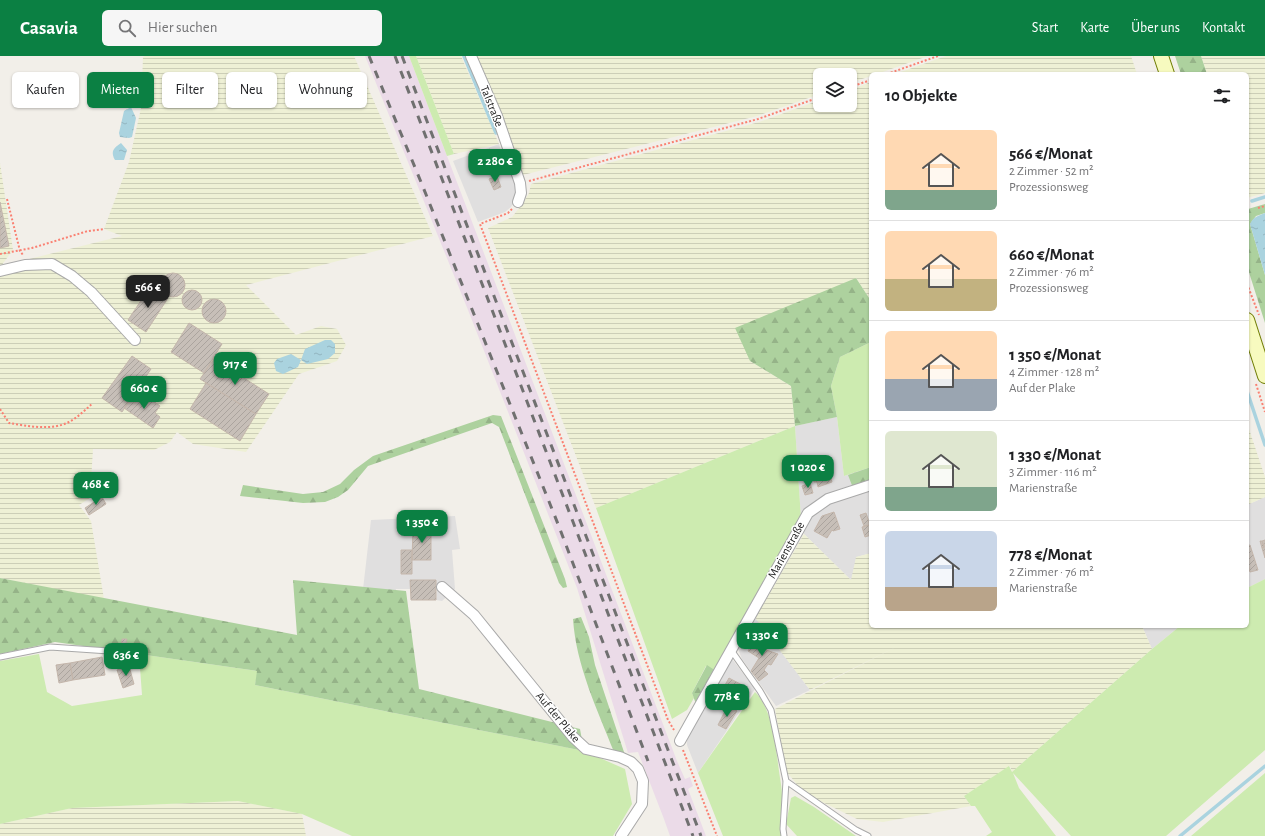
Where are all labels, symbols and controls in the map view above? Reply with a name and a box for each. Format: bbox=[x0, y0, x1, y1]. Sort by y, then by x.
search box bbox=[102, 10, 382, 46]
icon: search bbox=[116, 17, 138, 39]
text: Casavia bbox=[20, 19, 78, 38]
text: Hier suchen bbox=[148, 20, 217, 35]
text: Start bbox=[1032, 21, 1058, 35]
text: Karte bbox=[1080, 21, 1109, 35]
text: Über uns bbox=[1131, 21, 1180, 35]
text: Kontakt bbox=[1202, 21, 1245, 35]
map controls bbox=[813, 68, 857, 112]
button: layers bbox=[813, 68, 857, 112]
chip: Kaufen bbox=[12, 72, 79, 108]
chip: Mieten bbox=[87, 72, 154, 108]
chip: Filter bbox=[162, 72, 218, 108]
chip: Neu bbox=[226, 72, 277, 108]
chip: Wohnung bbox=[285, 72, 367, 108]
street label: Talstraße bbox=[478, 84, 506, 128]
icon: filters bbox=[1211, 85, 1233, 107]
text: 10 Objekte bbox=[885, 87, 957, 104]
text: 566 €/Monat bbox=[1009, 145, 1093, 162]
icon: home bbox=[917, 146, 965, 194]
pin: 2 280 € bbox=[458, 149, 532, 183]
text: 2 280 € bbox=[477, 155, 513, 168]
text: 2 Zimmer · 52 m² bbox=[1009, 165, 1094, 178]
text: Prozessionsweg bbox=[1009, 181, 1088, 194]
text: 660 €/Monat bbox=[1009, 246, 1094, 263]
icon: home bbox=[917, 247, 965, 295]
text: 2 Zimmer · 76 m² bbox=[1009, 266, 1094, 279]
pin: 566 € bbox=[120, 275, 176, 309]
text: 566 € bbox=[135, 281, 161, 294]
text: Prozessionsweg bbox=[1009, 282, 1088, 295]
text: 1 350 €/Monat bbox=[1009, 346, 1101, 363]
icon: home bbox=[917, 347, 965, 395]
pin: 917 € bbox=[207, 352, 263, 386]
text: 917 € bbox=[223, 358, 247, 371]
text: 4 Zimmer · 128 m² bbox=[1009, 366, 1099, 379]
pin: 660 € bbox=[116, 376, 172, 410]
text: 660 € bbox=[130, 382, 158, 395]
text: Auf der Plake bbox=[1009, 382, 1076, 395]
text: 1 330 €/Monat bbox=[1009, 446, 1101, 463]
icon: home bbox=[917, 447, 965, 495]
pin: 1 020 € bbox=[771, 455, 845, 489]
text: 1 020 € bbox=[791, 461, 825, 474]
text: 3 Zimmer · 116 m² bbox=[1009, 466, 1097, 479]
pin: 468 € bbox=[68, 472, 124, 506]
text: 468 € bbox=[82, 478, 110, 491]
text: Marienstraße bbox=[1009, 482, 1077, 495]
pin: 1 350 € bbox=[385, 510, 459, 544]
text: 1 350 € bbox=[406, 516, 438, 529]
street label: Marienstraße bbox=[765, 520, 807, 580]
text: 778 €/Monat bbox=[1009, 546, 1092, 563]
icon: home bbox=[917, 547, 965, 595]
text: 2 Zimmer · 76 m² bbox=[1009, 566, 1094, 579]
text: Marienstraße bbox=[1009, 582, 1077, 595]
pin: 1 330 € bbox=[725, 623, 799, 657]
text: 1 330 € bbox=[746, 629, 778, 642]
pin: 636 € bbox=[98, 643, 154, 677]
text: 636 € bbox=[113, 649, 139, 662]
pin: 778 € bbox=[699, 684, 755, 718]
street label: Auf der Plake bbox=[534, 690, 582, 744]
text: 778 € bbox=[714, 690, 740, 703]

